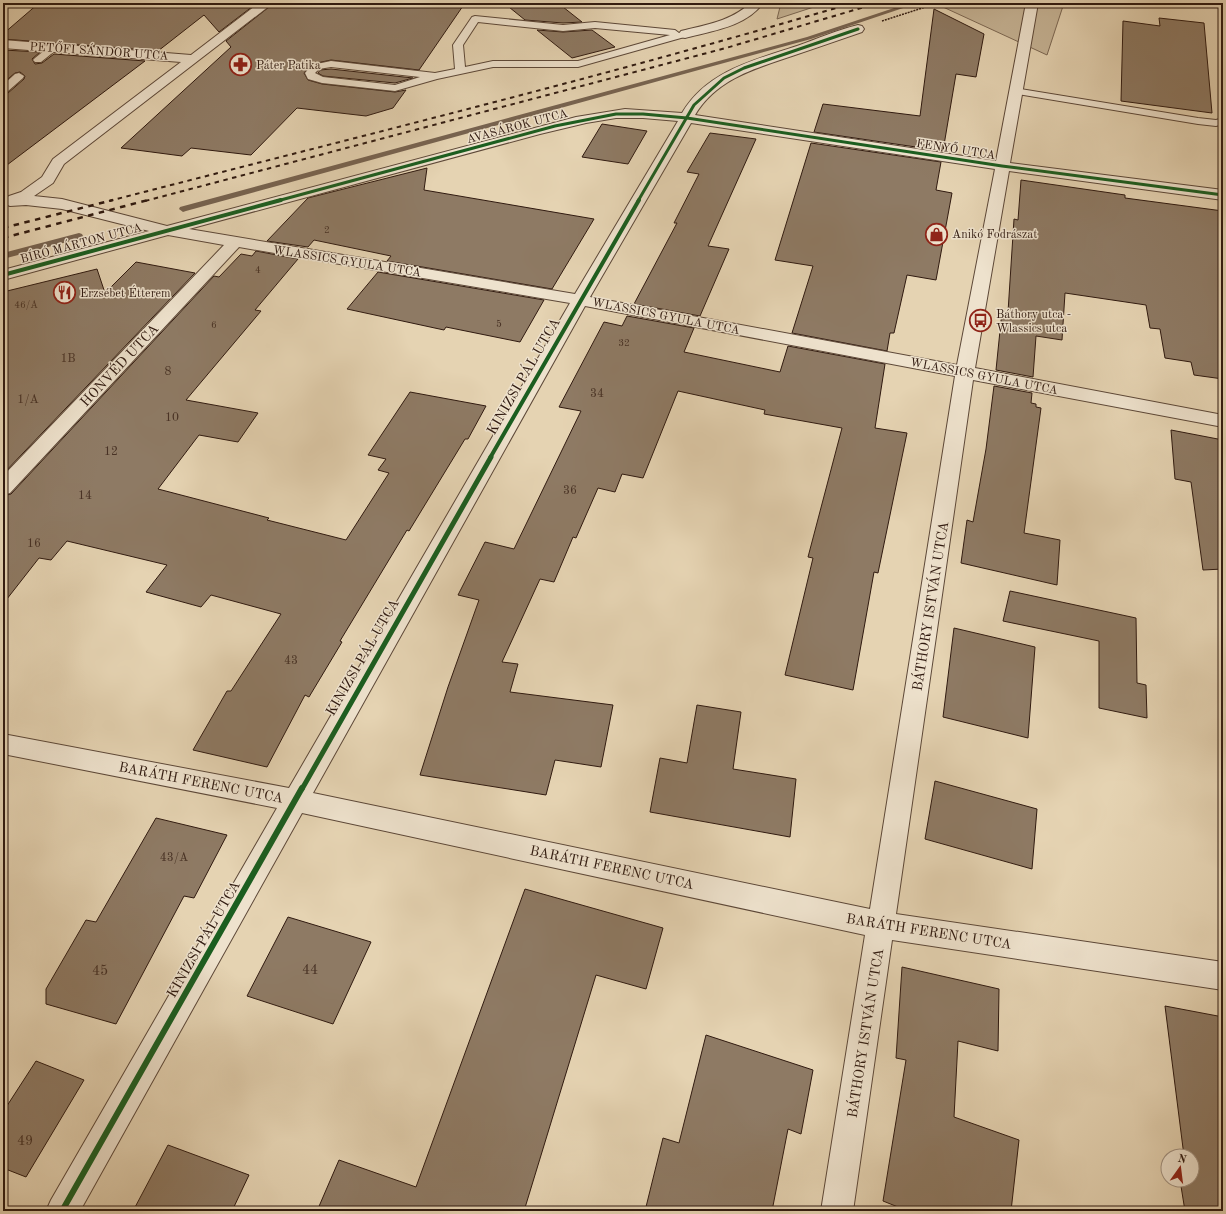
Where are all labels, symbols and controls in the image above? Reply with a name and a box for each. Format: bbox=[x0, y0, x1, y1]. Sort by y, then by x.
street label: PETŐFI SÁNDOR UTCA bbox=[29, 37, 169, 63]
pharmacy icon: Páter Patika bbox=[228, 52, 254, 78]
place label: Páter Patika bbox=[256, 60, 321, 72]
street label: AVASÁROK UTCA bbox=[465, 105, 569, 146]
street label: FENYŐ UTCA bbox=[915, 134, 997, 162]
street label: BÍRÓ MÁRTON UTCA bbox=[18, 218, 143, 266]
shop icon: Anikó Fodrászat bbox=[923, 221, 949, 247]
house number: 2 bbox=[324, 225, 330, 235]
place label: Anikó Fodrászat bbox=[952, 229, 1037, 241]
street label: WLASSICS GYULA UTCA bbox=[272, 244, 422, 280]
house number: 4 bbox=[255, 265, 261, 275]
restaurant icon: Erzsébet Étterem bbox=[51, 280, 77, 306]
place label: Erzsébet Étterem bbox=[80, 285, 171, 300]
street label: WLASSICS GYULA UTCA bbox=[591, 297, 741, 337]
house number: 46/A bbox=[14, 300, 38, 310]
bus stop icon: Báthory utca - Wlassics utca bbox=[967, 308, 993, 334]
place label: Báthory utca - Wlassics utca bbox=[996, 309, 1071, 335]
street label: KINIZSI PÁL UTCA bbox=[482, 314, 563, 437]
street label: HONVÉD UTCA bbox=[76, 319, 162, 410]
house number: 5 bbox=[496, 319, 502, 329]
house number: 6 bbox=[211, 320, 217, 330]
house number: 32 bbox=[618, 338, 630, 348]
house number: 1B bbox=[60, 353, 76, 365]
street label: WLASSICS GYULA UTCA bbox=[909, 357, 1059, 397]
house number: 8 bbox=[165, 366, 172, 378]
house number: 34 bbox=[590, 388, 604, 400]
house number: 1/A bbox=[17, 394, 39, 406]
house number: 10 bbox=[165, 412, 179, 424]
house number: 12 bbox=[104, 446, 118, 458]
house number: 36 bbox=[563, 485, 577, 497]
house number: 14 bbox=[78, 490, 92, 502]
street label: BÁTHORY ISTVÁN UTCA bbox=[908, 520, 951, 692]
house number: 16 bbox=[27, 538, 41, 550]
street label: KINIZSI PÁL UTCA bbox=[321, 595, 402, 718]
house number: 43 bbox=[284, 655, 298, 667]
street label: BARÁTH FERENC UTCA bbox=[117, 757, 285, 806]
street label: BARÁTH FERENC UTCA bbox=[528, 841, 696, 892]
house number: 43/A bbox=[160, 852, 188, 864]
street label: KINIZSI PÁL UTCA bbox=[162, 877, 243, 1000]
street label: BARÁTH FERENC UTCA bbox=[845, 909, 1013, 952]
street label: BÁTHORY ISTVÁN UTCA bbox=[843, 947, 886, 1119]
house number: 44 bbox=[302, 963, 318, 977]
house number: 45 bbox=[92, 964, 108, 978]
house number: 49 bbox=[17, 1134, 33, 1148]
north arrow bbox=[1160, 1148, 1200, 1188]
text: N bbox=[1177, 1153, 1188, 1166]

